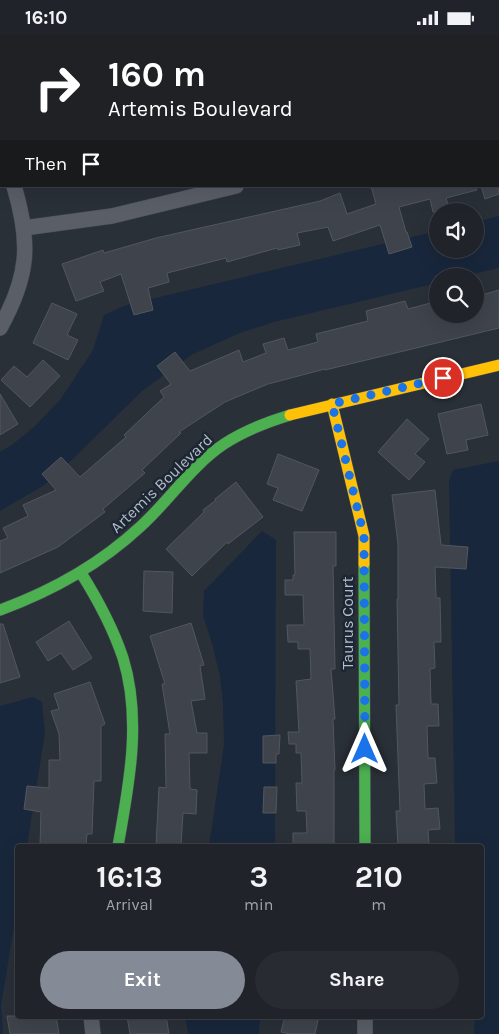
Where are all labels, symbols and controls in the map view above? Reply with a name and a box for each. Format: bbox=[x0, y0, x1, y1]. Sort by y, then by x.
text: 16:10 bbox=[25, 7, 67, 29]
text: 160 m bbox=[108, 54, 206, 95]
icon: right bbox=[25, 55, 90, 120]
text: Artemis Boulevard bbox=[108, 96, 293, 122]
icon: arrive bbox=[77, 150, 105, 178]
text: Then bbox=[25, 153, 67, 175]
map controls bbox=[429, 203, 484, 323]
button: sound bbox=[429, 203, 484, 258]
button: search bbox=[429, 268, 484, 323]
pin bbox=[422, 357, 464, 399]
icon: arrive bbox=[429, 364, 457, 392]
street label: Artemis Boulevard bbox=[106, 430, 216, 537]
street label: Taurus Court bbox=[338, 577, 357, 669]
position arrow bbox=[338, 722, 390, 774]
text: 16:13 bbox=[96, 859, 163, 895]
text: 3 bbox=[249, 859, 268, 895]
text: 210 bbox=[355, 859, 403, 895]
text: Arrival bbox=[106, 895, 153, 914]
text: min bbox=[244, 895, 273, 914]
text: m bbox=[371, 895, 386, 914]
button: Exit bbox=[40, 951, 245, 1009]
button: Share bbox=[255, 951, 459, 1009]

